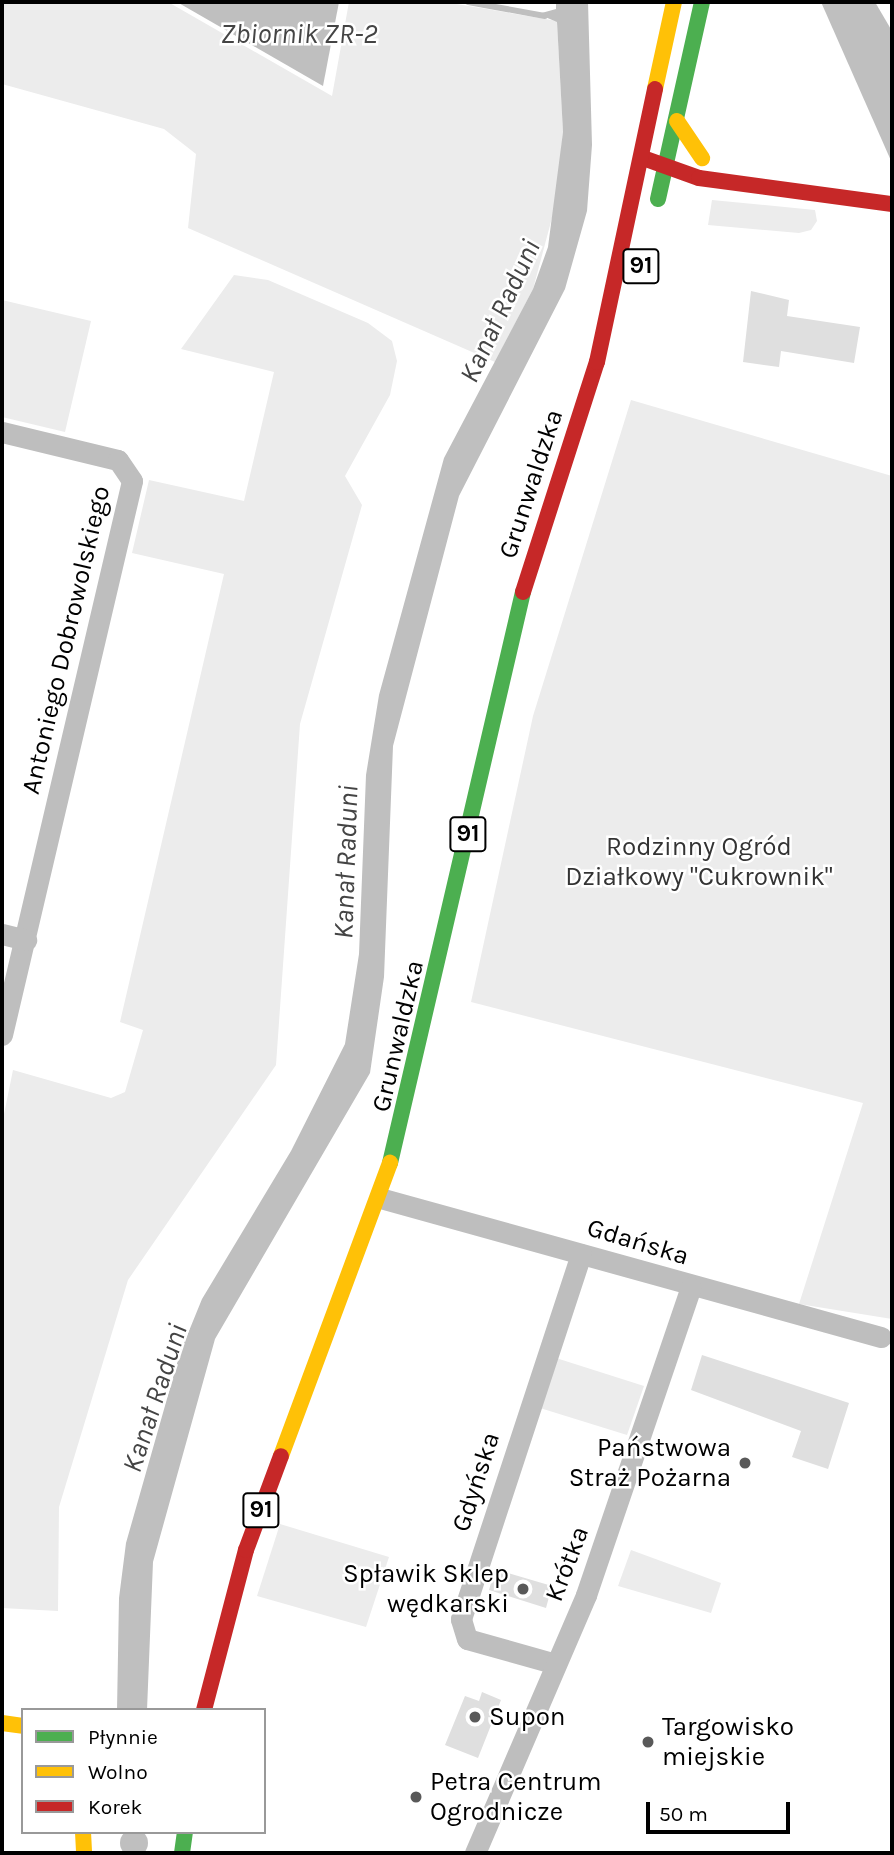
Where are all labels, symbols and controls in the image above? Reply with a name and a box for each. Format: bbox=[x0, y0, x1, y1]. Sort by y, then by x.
water label: Zbiornik ZR-2 bbox=[220, 17, 378, 51]
water label: Kanał Raduni bbox=[452, 234, 548, 388]
road number: 91 bbox=[622, 246, 660, 286]
street label: Grunwaldzka bbox=[492, 406, 570, 562]
street label: Antoniego Dobrowolskiego bbox=[15, 483, 117, 797]
water label: Kanał Raduni bbox=[327, 784, 365, 940]
road number: 91 bbox=[449, 814, 487, 854]
park label: Rodzinny Ogród Działkowy "Cukrownik" bbox=[565, 831, 833, 892]
street label: Grunwaldzka bbox=[365, 957, 431, 1115]
street label: Gdańska bbox=[583, 1212, 693, 1272]
water label: Kanał Raduni bbox=[115, 1319, 195, 1477]
street label: Gdyńska bbox=[445, 1428, 507, 1536]
place label: Państwowa Straż Pożarna bbox=[569, 1432, 731, 1494]
marker: Państwowa Straż Pożarna bbox=[737, 1455, 753, 1471]
road number: 91 bbox=[242, 1490, 280, 1530]
street label: Krótka bbox=[538, 1522, 596, 1606]
place label: Spławik Sklep wędkarski bbox=[343, 1558, 509, 1620]
marker: Spławik Sklep wędkarski bbox=[515, 1581, 531, 1597]
place label: Supon bbox=[489, 1701, 566, 1733]
legend bbox=[21, 1708, 266, 1834]
marker: Supon bbox=[467, 1709, 483, 1725]
place label: Targowisko miejskie bbox=[662, 1711, 794, 1772]
text: Płynnie bbox=[88, 1725, 158, 1749]
marker: Targowisko miejskie bbox=[640, 1734, 656, 1750]
text: Wolno bbox=[88, 1760, 148, 1784]
place label: Petra Centrum Ogrodnicze bbox=[430, 1766, 602, 1828]
scale bar bbox=[649, 1788, 792, 1832]
marker: Petra Centrum Ogrodnicze bbox=[408, 1789, 424, 1805]
text: Korek bbox=[88, 1795, 142, 1819]
text: 50 m bbox=[659, 1802, 708, 1826]

